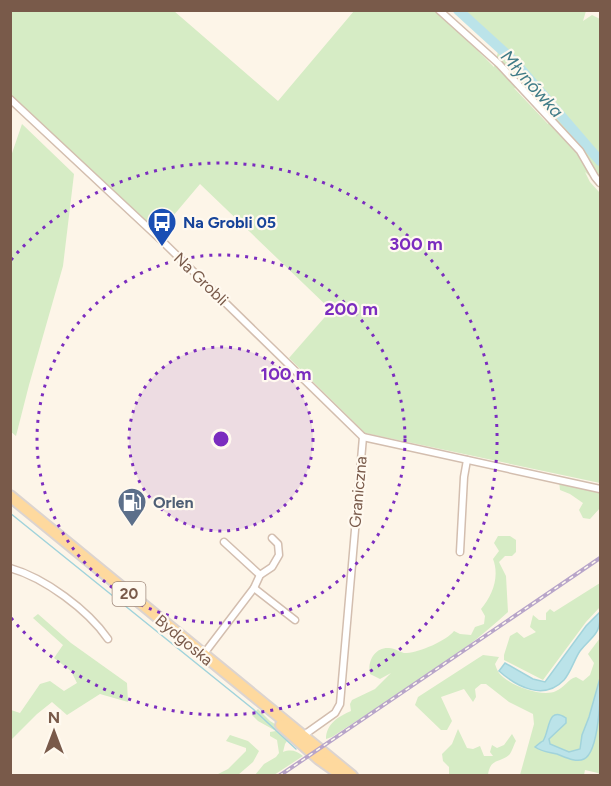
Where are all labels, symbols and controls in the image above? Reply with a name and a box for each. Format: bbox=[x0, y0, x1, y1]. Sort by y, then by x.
water label: Młynówka bbox=[496, 46, 568, 123]
bus stop icon: Na Grobli 05 bbox=[146, 206, 178, 248]
place label: Na Grobli 05 bbox=[183, 213, 276, 232]
text: 300 m bbox=[389, 233, 443, 255]
street label: Na Grobli bbox=[170, 249, 232, 309]
text: 200 m bbox=[324, 298, 378, 320]
text: 100 m bbox=[261, 363, 311, 385]
centre of rings bbox=[211, 429, 231, 449]
street label: Graniczna bbox=[345, 455, 371, 529]
fuel station icon: Orlen bbox=[116, 486, 148, 528]
place label: Orlen bbox=[153, 493, 194, 512]
road number: 20 bbox=[112, 582, 146, 606]
street label: Bydgoska bbox=[151, 610, 217, 670]
north arrow bbox=[24, 702, 84, 762]
text: N bbox=[48, 708, 60, 727]

